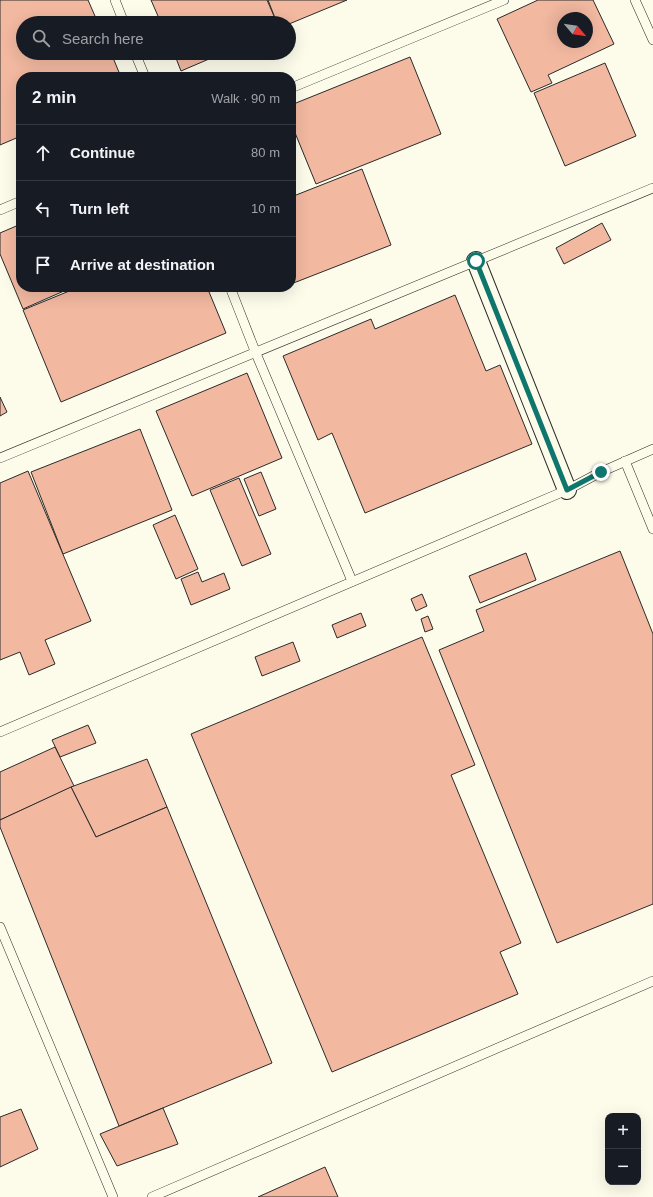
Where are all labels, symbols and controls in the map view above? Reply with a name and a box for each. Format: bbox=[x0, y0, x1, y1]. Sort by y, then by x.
north arrow bbox=[557, 12, 593, 48]
search box bbox=[16, 16, 296, 60]
icon: search bbox=[30, 27, 52, 49]
text: Search here bbox=[62, 30, 144, 47]
text: 2 min bbox=[32, 88, 76, 107]
text: Walk · 90 m bbox=[211, 91, 280, 106]
icon: ahead bbox=[32, 142, 54, 164]
text: Continue bbox=[70, 144, 135, 161]
text: 80 m bbox=[251, 145, 280, 160]
icon: left bbox=[32, 198, 54, 220]
text: Turn left bbox=[70, 200, 129, 217]
text: 10 m bbox=[251, 201, 280, 216]
route start bbox=[467, 252, 485, 270]
icon: arrive bbox=[32, 254, 54, 276]
text: Arrive at destination bbox=[70, 256, 215, 273]
route end bbox=[592, 463, 610, 481]
map controls bbox=[605, 1113, 641, 1185]
button: + bbox=[605, 1113, 641, 1149]
button: − bbox=[605, 1149, 641, 1185]

